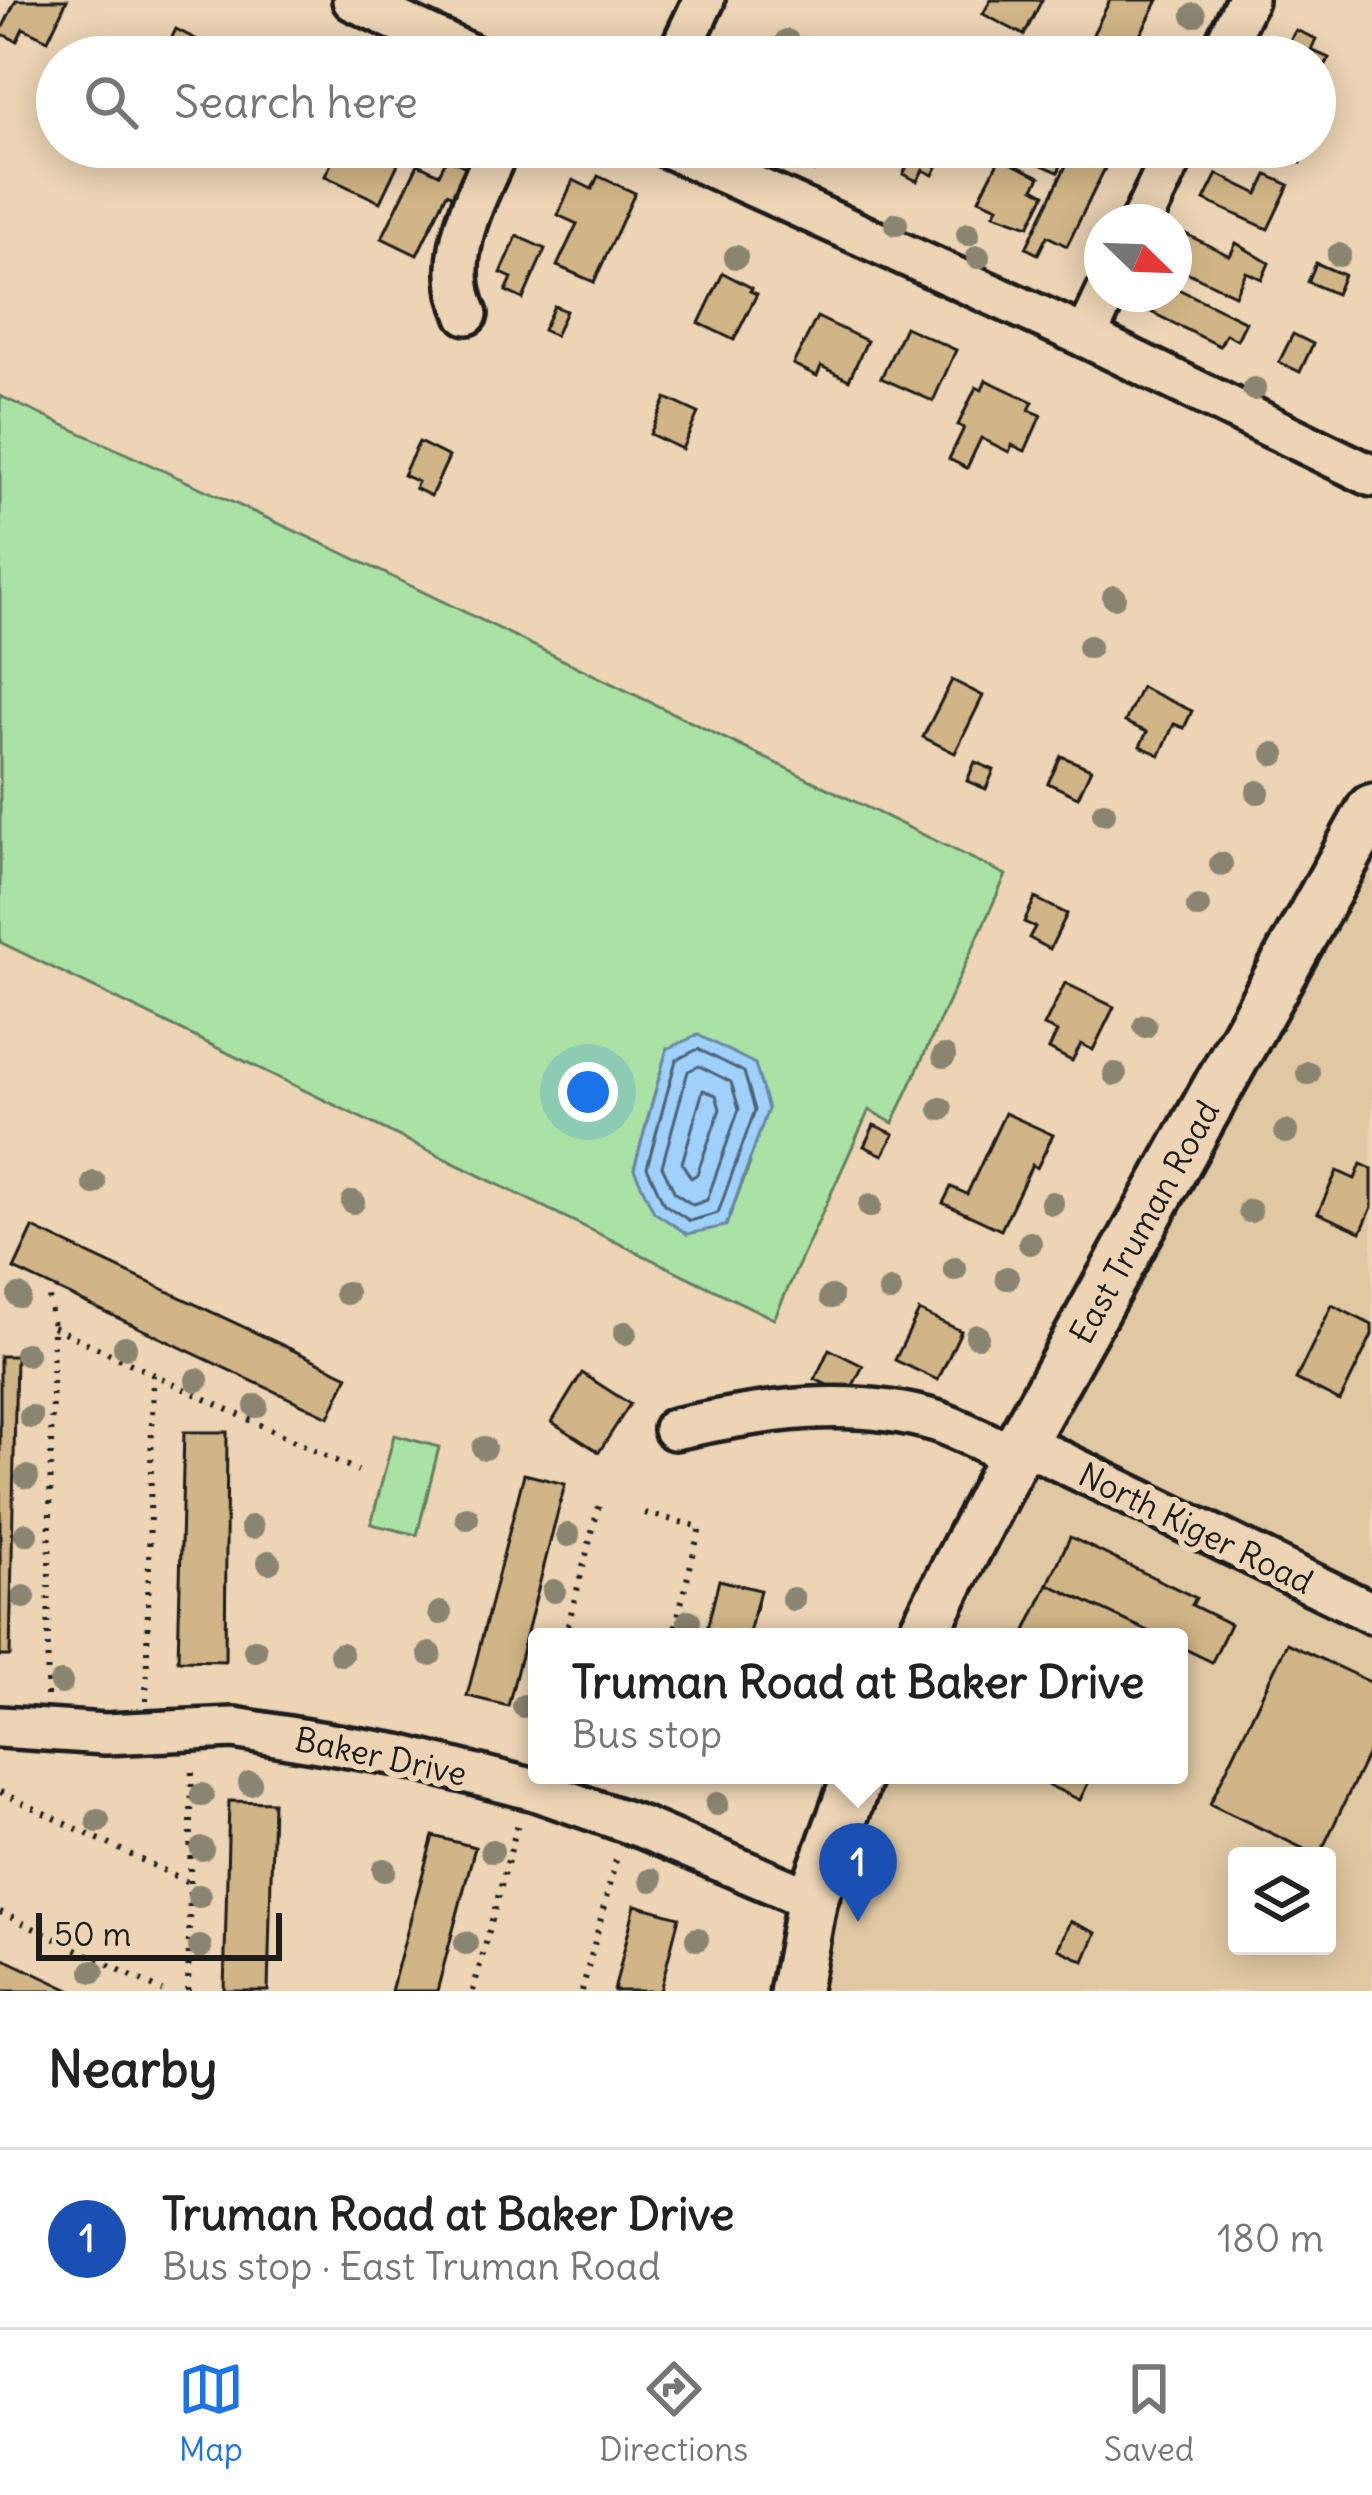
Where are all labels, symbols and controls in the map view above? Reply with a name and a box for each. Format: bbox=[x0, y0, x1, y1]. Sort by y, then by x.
search box bbox=[36, 36, 1336, 168]
icon: search bbox=[78, 69, 144, 135]
text: Search here bbox=[174, 74, 418, 130]
north arrow bbox=[1084, 204, 1192, 312]
your location bbox=[558, 1062, 618, 1122]
street label: East Truman Road bbox=[1060, 1093, 1228, 1351]
street label: North Kiger Road bbox=[1072, 1453, 1320, 1603]
popup bbox=[528, 1628, 1188, 1784]
text: Truman Road at Baker Drive bbox=[572, 1654, 1144, 1710]
text: Bus stop bbox=[572, 1710, 722, 1759]
street label: Baker Drive bbox=[291, 1717, 471, 1795]
pin: 1 bbox=[819, 1823, 897, 1922]
map controls bbox=[1228, 1847, 1336, 1955]
button: layers bbox=[1228, 1847, 1336, 1955]
scale bar bbox=[36, 1907, 282, 1960]
text: 50 m bbox=[54, 1913, 131, 1955]
text: Nearby bbox=[48, 2037, 217, 2101]
text: Truman Road at Baker Drive bbox=[162, 2186, 734, 2242]
text: 1 bbox=[79, 2214, 95, 2263]
text: 180 m bbox=[1217, 2214, 1324, 2263]
text: Bus stop · East Truman Road bbox=[162, 2242, 661, 2291]
tab: Map bbox=[178, 2356, 244, 2470]
tab: Directions bbox=[599, 2356, 748, 2470]
tab: Saved bbox=[1104, 2356, 1194, 2470]

